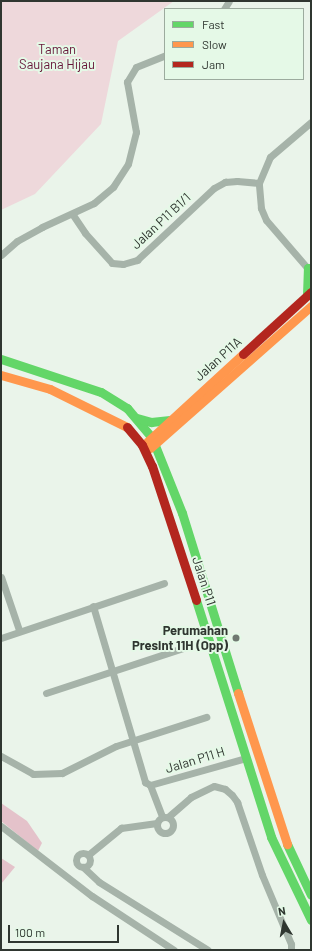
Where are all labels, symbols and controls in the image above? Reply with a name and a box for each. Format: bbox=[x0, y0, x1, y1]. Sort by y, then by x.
legend bbox=[164, 8, 304, 80]
text: Fast bbox=[202, 17, 225, 31]
text: Slow bbox=[202, 37, 227, 51]
park label: Taman Saujana Hijau bbox=[19, 42, 95, 73]
text: Jam bbox=[202, 57, 225, 71]
street label: Jalan P11 B1/1 bbox=[128, 190, 194, 252]
street label: Jalan P11A bbox=[191, 334, 245, 384]
street label: Jalan P11 bbox=[189, 555, 219, 607]
place label: Perumahan Presint 11H (Opp) bbox=[132, 623, 228, 654]
marker: Perumahan Presint 11H (Opp) bbox=[231, 633, 241, 643]
street label: Jalan P11 H bbox=[163, 744, 227, 776]
north arrow bbox=[264, 903, 304, 943]
text: N bbox=[277, 904, 287, 918]
scale bar bbox=[10, 917, 121, 943]
text: 100 m bbox=[15, 925, 45, 939]

